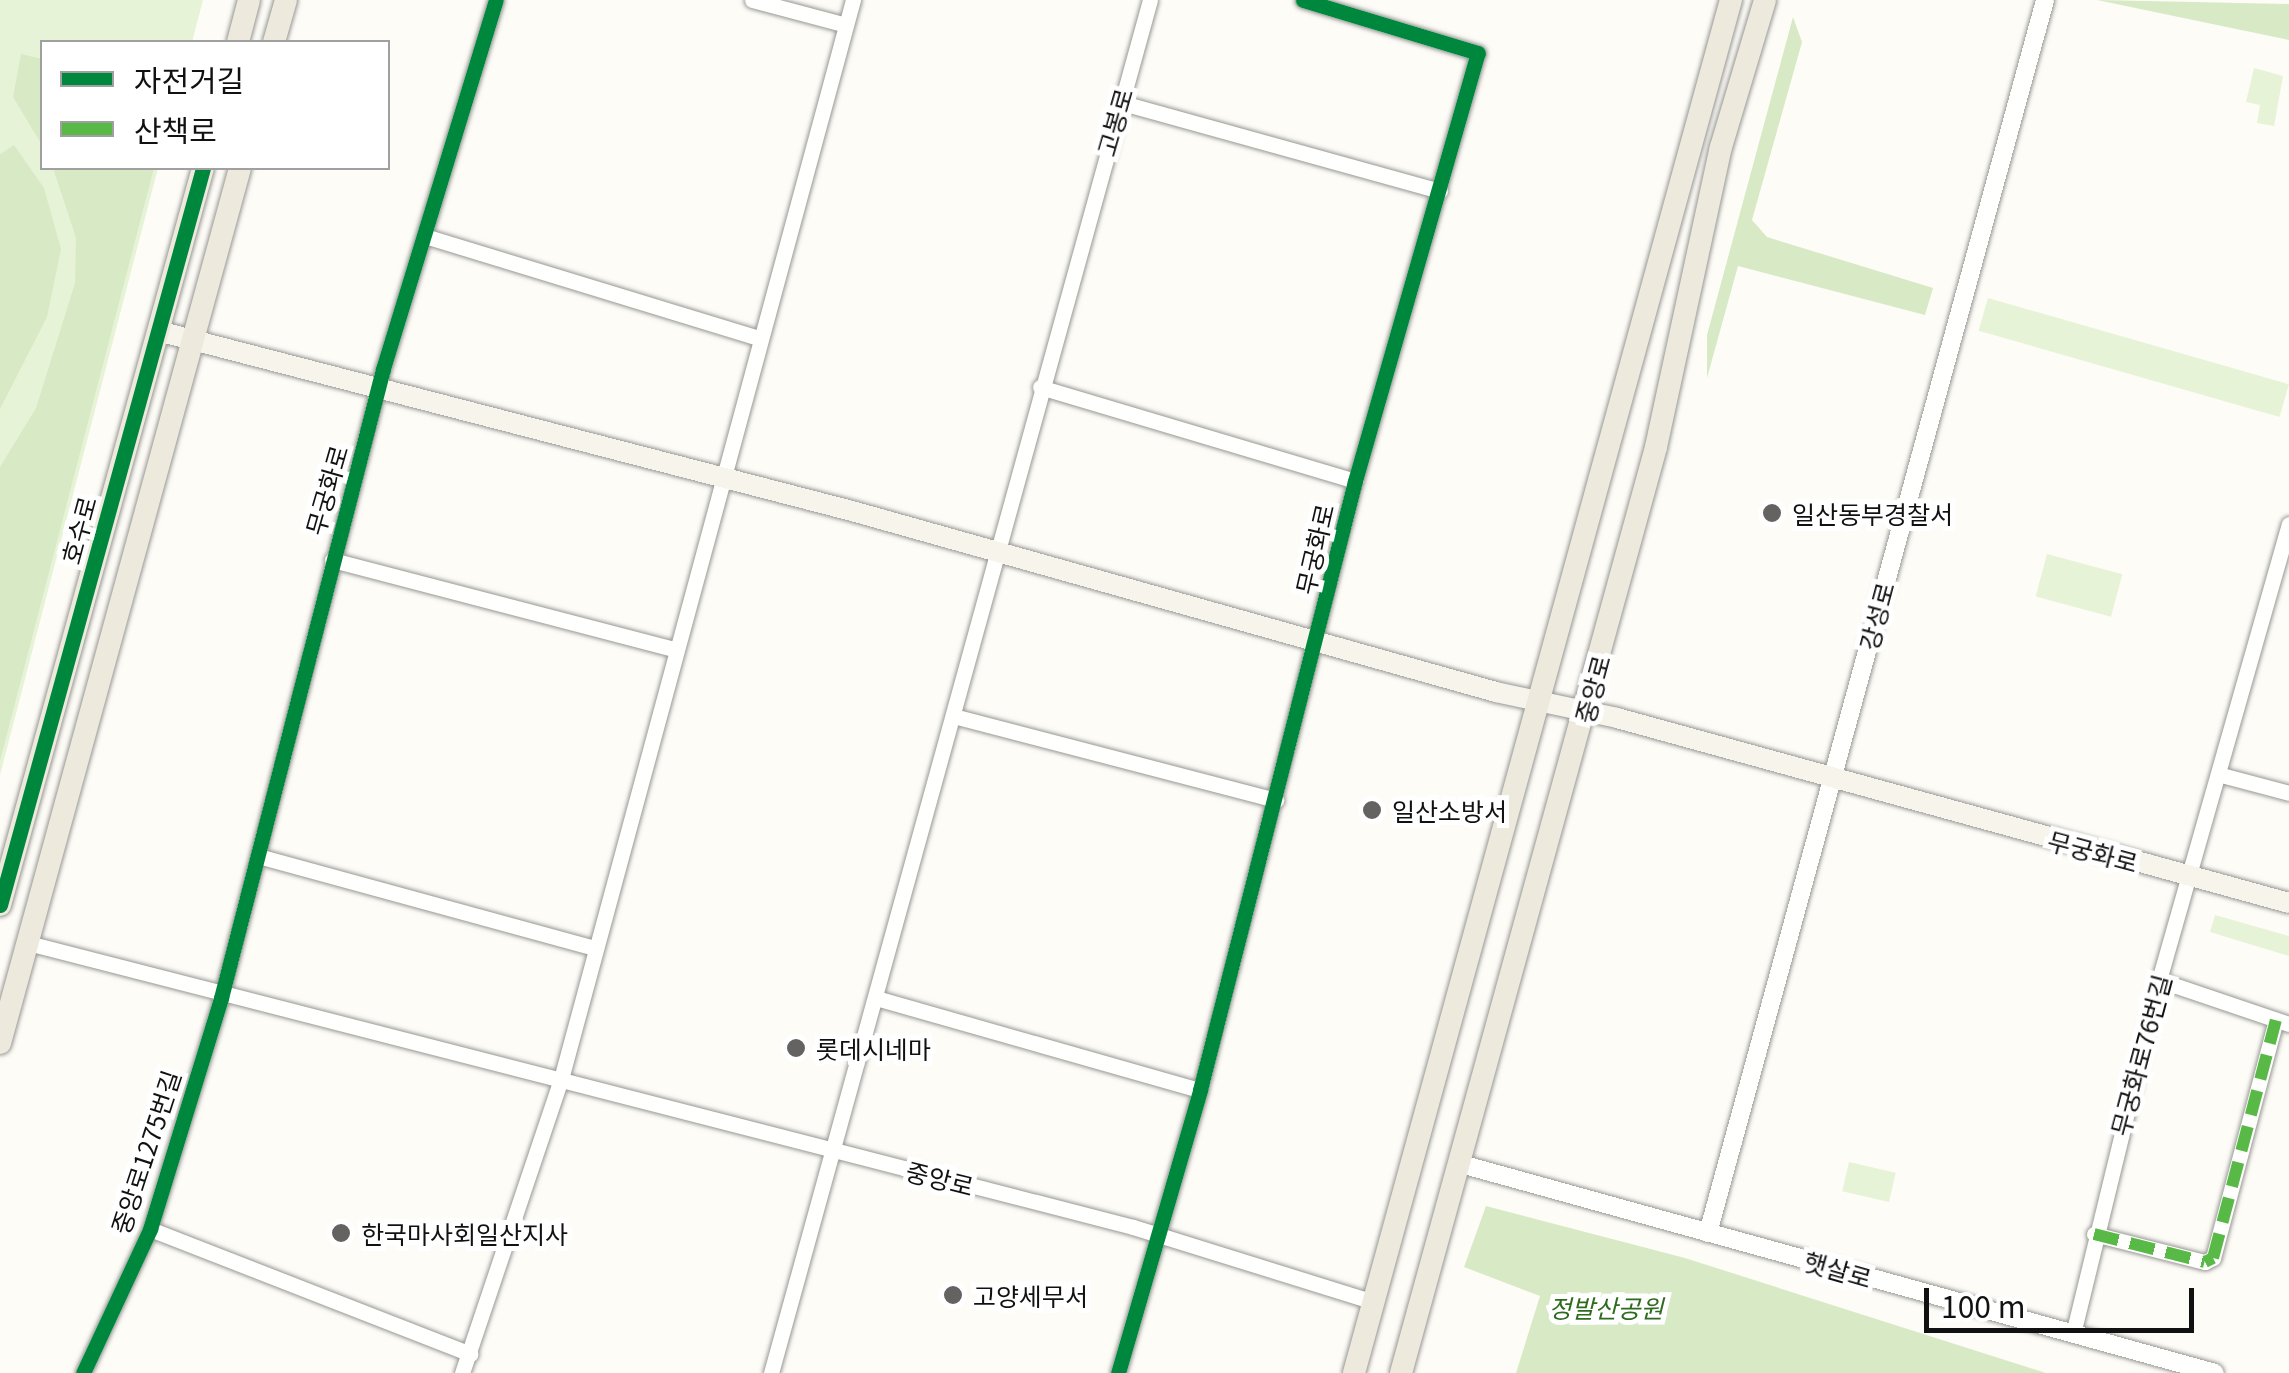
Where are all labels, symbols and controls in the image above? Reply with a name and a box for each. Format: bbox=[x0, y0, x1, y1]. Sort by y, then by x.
legend bbox=[40, 40, 390, 170]
text: 자전거길 bbox=[134, 57, 244, 101]
street label: 고봉로 bbox=[1090, 85, 1138, 159]
text: 산책로 bbox=[134, 107, 217, 151]
street label: 무궁화로 bbox=[299, 442, 353, 538]
street label: 호수로 bbox=[55, 493, 101, 567]
place label: 일산동부경찰서 bbox=[1792, 498, 1953, 528]
street label: 무궁화로 bbox=[1289, 501, 1339, 597]
marker: 일산동부경찰서 bbox=[1761, 502, 1783, 524]
street label: 강성로 bbox=[1853, 579, 1899, 653]
street label: 중앙로 bbox=[1569, 652, 1615, 726]
place label: 일산소방서 bbox=[1392, 795, 1507, 825]
marker: 일산소방서 bbox=[1361, 799, 1383, 821]
street label: 무궁화로 bbox=[2045, 825, 2141, 877]
street label: 무궁화로76번길 bbox=[2104, 971, 2176, 1139]
place label: 롯데시네마 bbox=[816, 1033, 931, 1063]
marker: 롯데시네마 bbox=[785, 1037, 807, 1059]
street label: 중앙로1275번길 bbox=[104, 1066, 186, 1238]
street label: 중앙로 bbox=[903, 1155, 977, 1201]
place label: 한국마사회일산지사 bbox=[361, 1218, 568, 1248]
marker: 한국마사회일산지사 bbox=[330, 1222, 352, 1244]
street label: 햇살로 bbox=[1801, 1245, 1875, 1293]
scale bar bbox=[1929, 1268, 2199, 1330]
place label: 고양세무서 bbox=[973, 1280, 1088, 1310]
text: 100 m bbox=[1941, 1283, 2025, 1327]
marker: 고양세무서 bbox=[942, 1284, 964, 1306]
park label: 정발산공원 bbox=[1549, 1292, 1663, 1322]

